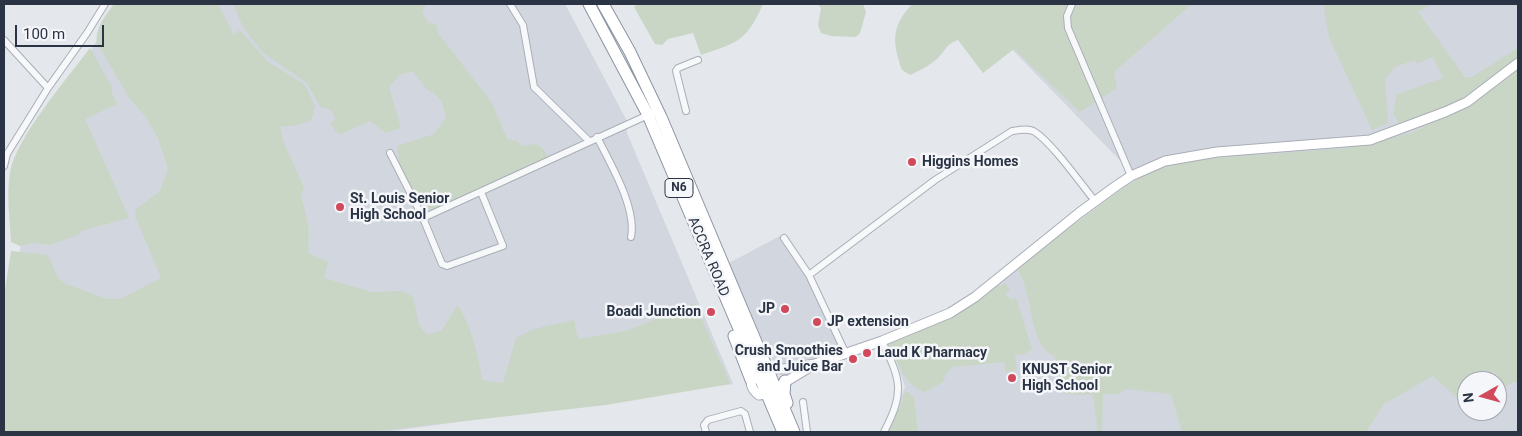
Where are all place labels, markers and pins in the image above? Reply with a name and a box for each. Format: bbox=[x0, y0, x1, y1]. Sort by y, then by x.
place label: Higgins Homes bbox=[922, 154, 1018, 170]
marker: Higgins Homes bbox=[906, 156, 918, 168]
place label: St. Louis Senior High School bbox=[350, 191, 449, 223]
marker: St. Louis Senior High School bbox=[334, 201, 346, 213]
place label: JP bbox=[758, 301, 775, 317]
marker: JP bbox=[779, 303, 791, 315]
place label: Boadi Junction bbox=[607, 304, 701, 320]
marker: Boadi Junction bbox=[705, 306, 717, 318]
place label: JP extension bbox=[827, 314, 909, 330]
marker: JP extension bbox=[811, 316, 823, 328]
place label: Crush Smoothies and Juice Bar bbox=[735, 343, 843, 376]
place label: Laud K Pharmacy bbox=[877, 345, 987, 361]
marker: Laud K Pharmacy bbox=[861, 347, 873, 359]
marker: Crush Smoothies and Juice Bar bbox=[847, 353, 859, 365]
place label: KNUST Senior High School bbox=[1022, 362, 1112, 394]
marker: KNUST Senior High School bbox=[1006, 372, 1018, 384]

